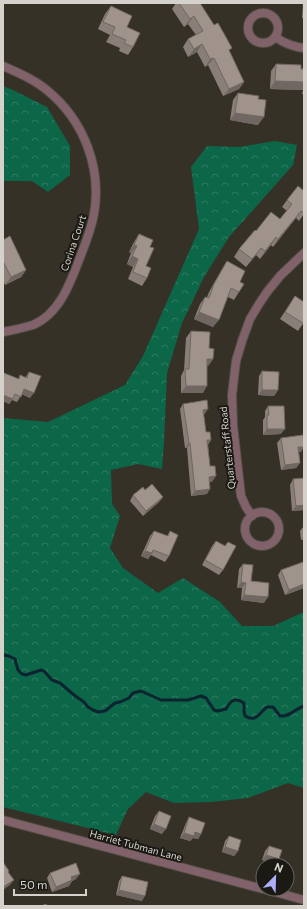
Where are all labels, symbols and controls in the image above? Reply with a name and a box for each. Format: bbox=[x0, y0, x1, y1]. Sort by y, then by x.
street label: Corina Court bbox=[58, 213, 88, 273]
street label: Quarterstaff Road bbox=[217, 406, 237, 490]
street label: Harriet Tubman Lane bbox=[88, 827, 184, 863]
north arrow bbox=[255, 857, 295, 897]
text: N bbox=[273, 860, 285, 875]
scale bar bbox=[14, 871, 86, 897]
text: 50 m bbox=[20, 877, 48, 891]

